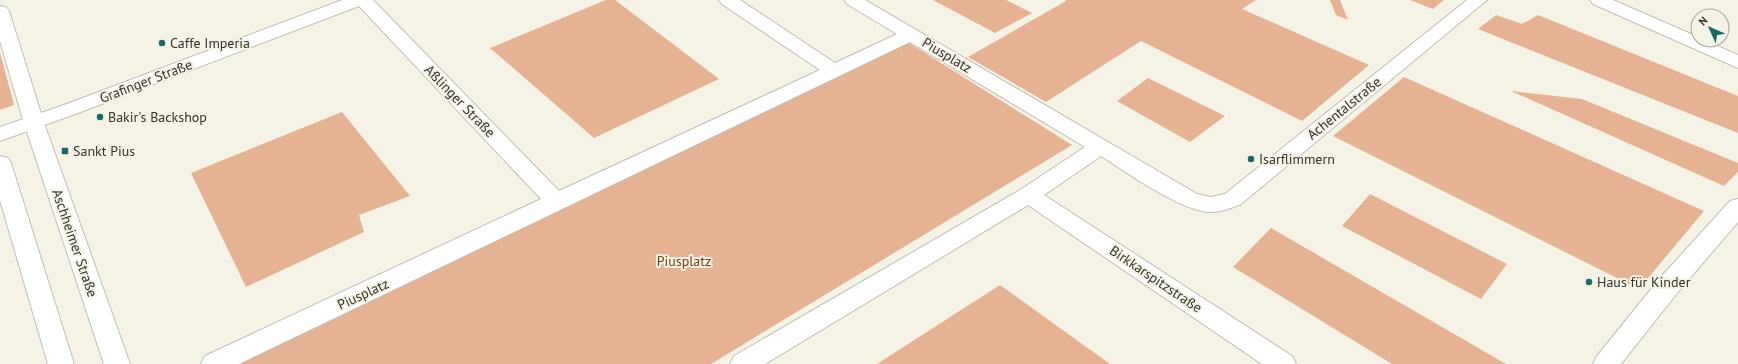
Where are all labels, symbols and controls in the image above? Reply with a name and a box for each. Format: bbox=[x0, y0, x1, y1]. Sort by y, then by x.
north arrow bbox=[1690, 8, 1730, 48]
text: N bbox=[1695, 13, 1710, 28]
street label: Piusplatz bbox=[919, 33, 975, 77]
place label: Caffe Imperia bbox=[170, 34, 250, 52]
marker: Caffe Imperia bbox=[157, 38, 167, 48]
street label: Grafinger Straße bbox=[97, 55, 195, 107]
street label: Aßlinger Straße bbox=[421, 61, 499, 141]
street label: Achentalstraße bbox=[1303, 73, 1385, 143]
place label: Bakir's Backshop bbox=[108, 108, 207, 126]
marker: Bakir's Backshop bbox=[95, 112, 105, 122]
place label: Sankt Pius bbox=[73, 142, 135, 160]
marker: Sankt Pius bbox=[60, 146, 70, 156]
place label: Isarflimmern bbox=[1259, 150, 1335, 168]
marker: Isarflimmern bbox=[1246, 154, 1256, 164]
street label: Aschheimer Straße bbox=[48, 187, 102, 299]
street label: Birkkarspitzstraße bbox=[1106, 241, 1206, 317]
park label: Piusplatz bbox=[657, 252, 711, 270]
place label: Haus für Kinder bbox=[1597, 273, 1691, 291]
street label: Piusplatz bbox=[334, 274, 392, 314]
marker: Haus für Kinder bbox=[1584, 277, 1594, 287]

